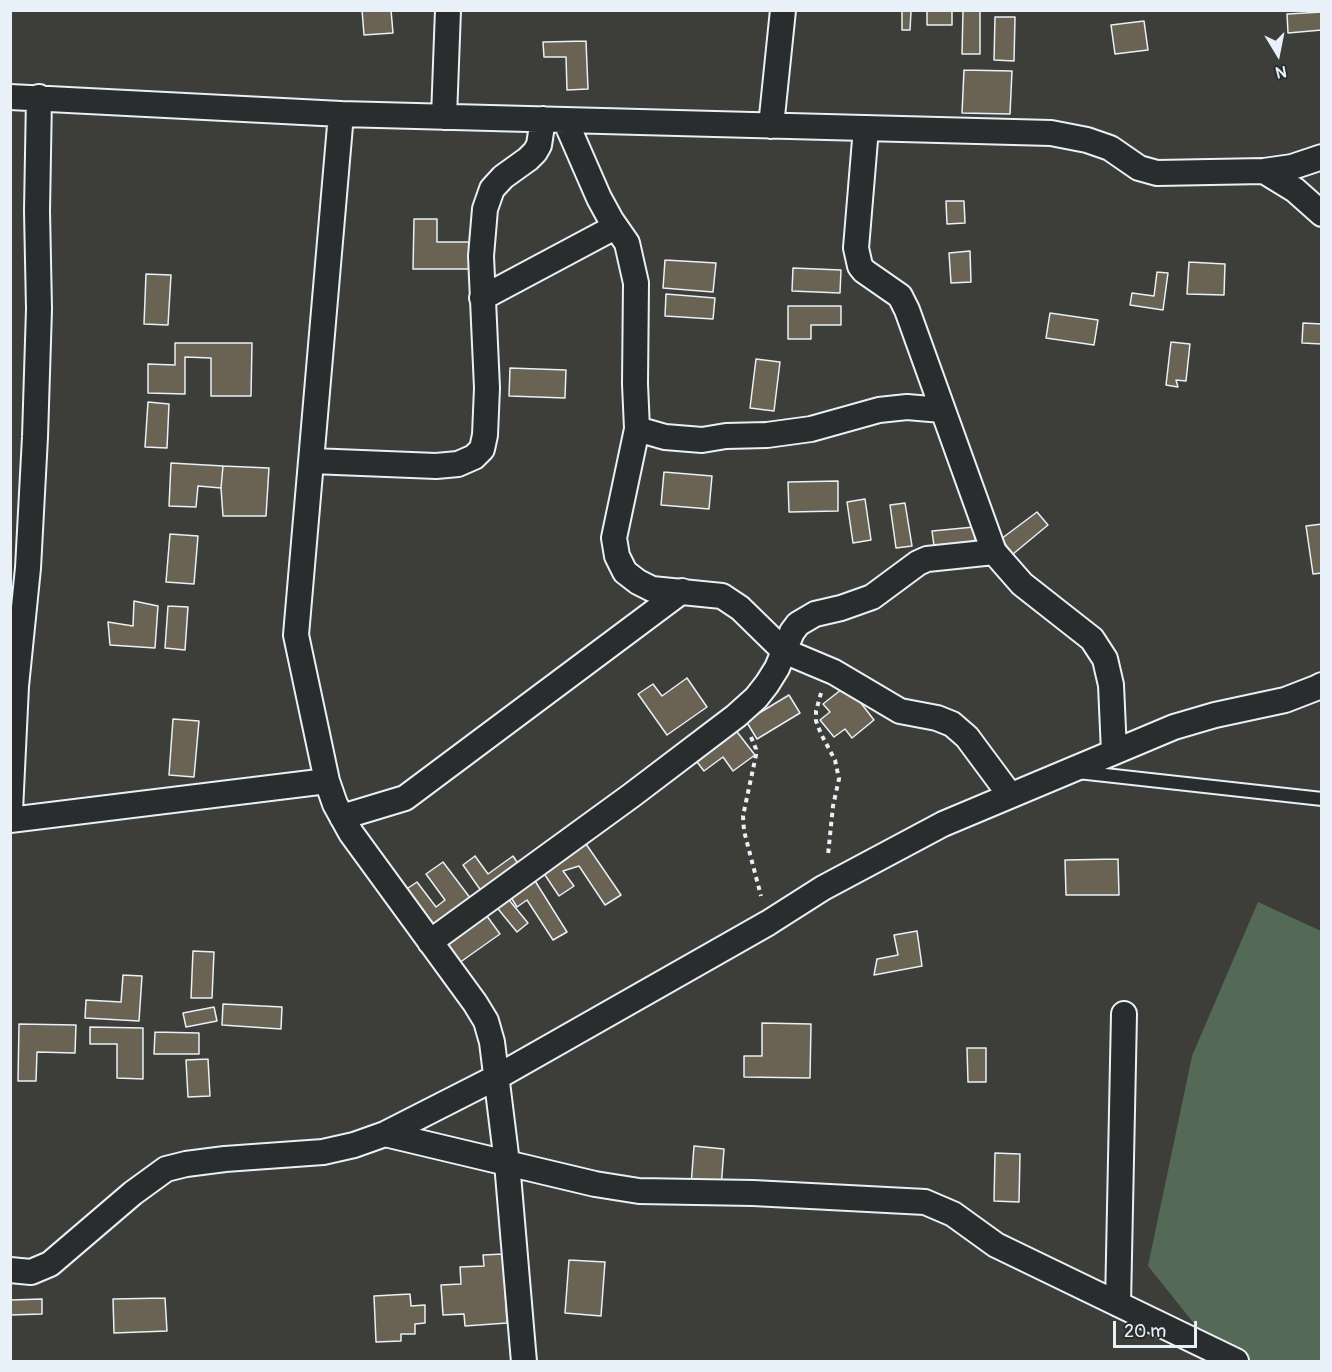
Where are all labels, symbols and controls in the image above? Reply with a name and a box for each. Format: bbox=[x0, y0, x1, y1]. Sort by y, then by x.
north arrow bbox=[1248, 24, 1308, 84]
text: N bbox=[1274, 61, 1288, 83]
scale bar bbox=[1116, 1309, 1200, 1347]
text: 20 m bbox=[1124, 1320, 1166, 1343]

